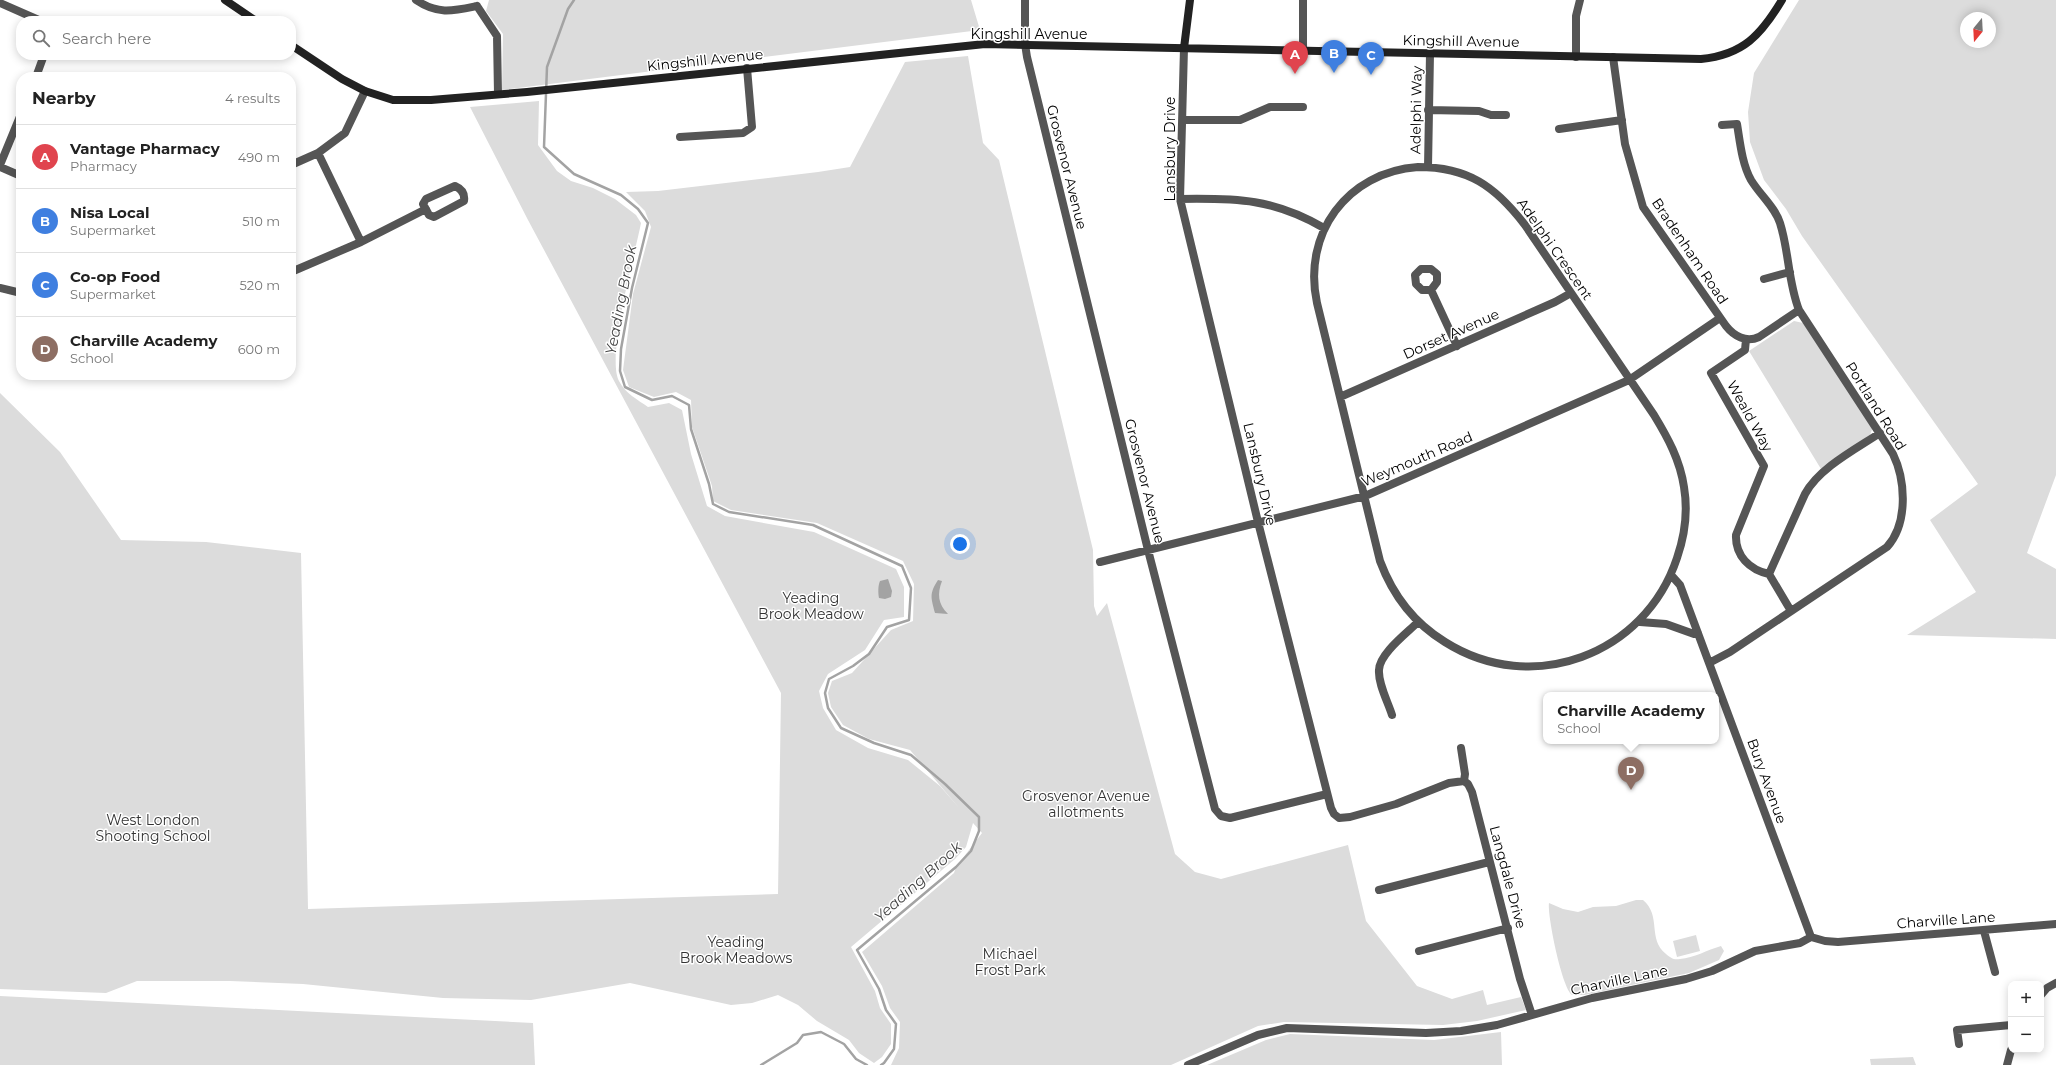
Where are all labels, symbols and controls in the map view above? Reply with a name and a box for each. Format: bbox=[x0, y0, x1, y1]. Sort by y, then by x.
north arrow bbox=[1960, 12, 1996, 48]
search box bbox=[16, 16, 296, 60]
street label: Kingshill Avenue bbox=[971, 25, 1087, 43]
icon: search bbox=[30, 27, 52, 49]
text: Search here bbox=[62, 29, 151, 48]
street label: Kingshill Avenue bbox=[1402, 31, 1520, 51]
pin: B bbox=[1321, 40, 1347, 73]
pin: A bbox=[1282, 41, 1308, 74]
pin: C bbox=[1358, 42, 1384, 75]
street label: Kingshill Avenue bbox=[646, 45, 764, 75]
street label: Adelphi Way bbox=[1406, 65, 1426, 154]
text: Nearby bbox=[32, 88, 96, 108]
text: 4 results bbox=[225, 90, 280, 106]
street label: Lansbury Drive bbox=[1161, 96, 1179, 202]
street label: Grosvenor Avenue bbox=[1043, 103, 1091, 231]
text: Vantage Pharmacy bbox=[70, 139, 220, 158]
text: A bbox=[40, 149, 50, 165]
text: 490 m bbox=[238, 149, 280, 165]
text: Pharmacy bbox=[70, 158, 137, 174]
street label: Adelphi Crescent bbox=[1513, 195, 1597, 304]
street label: Bradenham Road bbox=[1648, 195, 1732, 307]
text: Nisa Local bbox=[70, 203, 150, 222]
text: B bbox=[40, 213, 50, 229]
text: 510 m bbox=[242, 213, 280, 229]
text: Supermarket bbox=[70, 222, 156, 238]
water label: Yeading Brook bbox=[601, 242, 641, 356]
text: Co-op Food bbox=[70, 267, 160, 286]
text: C bbox=[40, 277, 50, 293]
text: 520 m bbox=[240, 277, 280, 293]
text: Supermarket bbox=[70, 286, 156, 302]
street label: Dorset Avenue bbox=[1400, 305, 1502, 363]
text: Charville Academy bbox=[70, 331, 217, 350]
text: D bbox=[40, 341, 50, 357]
text: 600 m bbox=[238, 341, 280, 357]
text: School bbox=[70, 350, 114, 366]
street label: Portland Road bbox=[1841, 358, 1911, 454]
street label: Weald Way bbox=[1723, 377, 1777, 455]
street label: Grosvenor Avenue bbox=[1121, 417, 1169, 545]
street label: Lansbury Drive bbox=[1239, 421, 1281, 527]
street label: Weymouth Road bbox=[1359, 427, 1475, 491]
your location bbox=[950, 534, 970, 554]
park label: Yeading Brook Meadow bbox=[758, 589, 865, 623]
popup bbox=[1543, 692, 1719, 744]
text: Charville Academy bbox=[1557, 701, 1705, 720]
text: School bbox=[1557, 720, 1601, 736]
street label: Bury Avenue bbox=[1743, 736, 1791, 826]
pin: D bbox=[1618, 757, 1644, 790]
park label: Grosvenor Avenue allotments bbox=[1022, 787, 1150, 821]
park label: West London Shooting School bbox=[96, 811, 210, 845]
street label: Langdale Drive bbox=[1486, 824, 1530, 930]
water label: Yeading Brook bbox=[870, 837, 966, 926]
street label: Charville Lane bbox=[1896, 908, 1996, 932]
park label: Yeading Brook Meadows bbox=[680, 933, 792, 967]
park label: Michael Frost Park bbox=[974, 945, 1046, 979]
street label: Charville Lane bbox=[1569, 961, 1669, 999]
map controls bbox=[2008, 981, 2044, 1053]
button: + bbox=[2008, 981, 2044, 1017]
button: − bbox=[2008, 1017, 2044, 1053]

